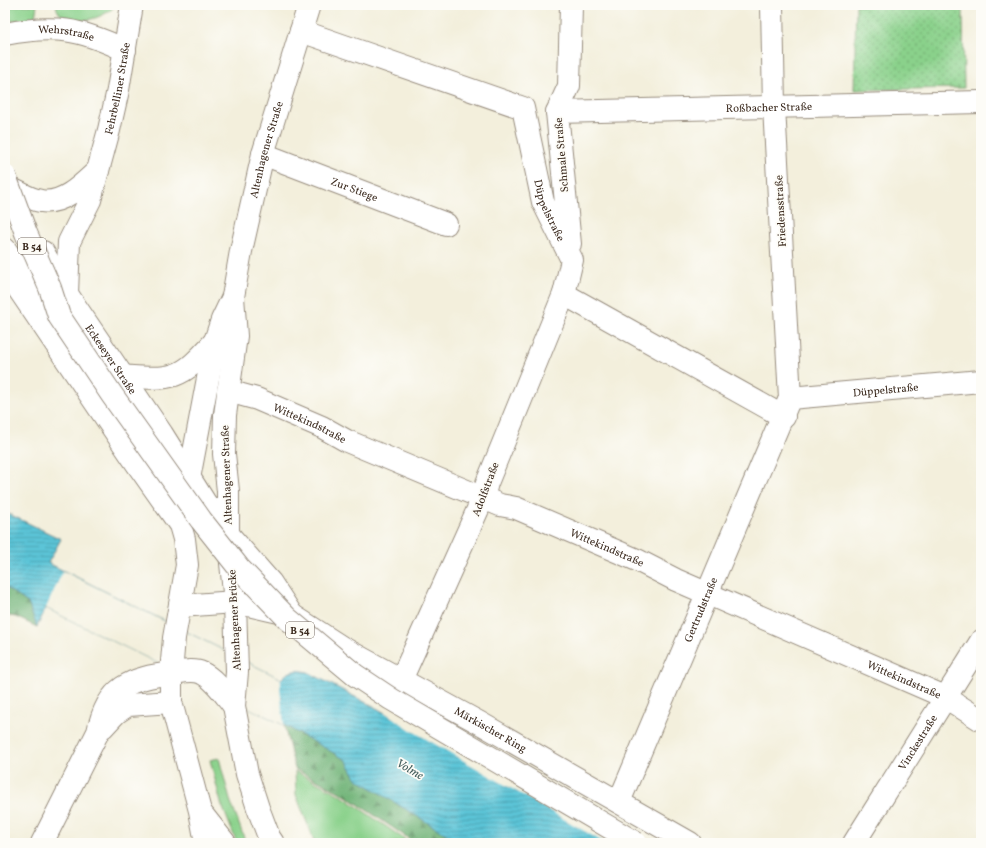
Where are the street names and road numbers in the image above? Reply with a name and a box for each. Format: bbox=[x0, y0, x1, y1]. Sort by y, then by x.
street label: Wehrstraße bbox=[38, 23, 96, 46]
street label: Fehrbelliner Straße bbox=[102, 41, 135, 137]
street label: Altenhagener Straße bbox=[247, 100, 288, 200]
street label: Roßbacher Straße bbox=[726, 100, 812, 117]
street label: Schmale Straße bbox=[552, 117, 573, 193]
street label: Zur Stiege bbox=[328, 175, 380, 206]
street label: Friedensstraße bbox=[772, 175, 791, 247]
street label: Düppelstraße bbox=[529, 178, 568, 244]
road number: B 54 bbox=[18, 238, 46, 254]
street label: Eckeseyer Straße bbox=[81, 322, 139, 398]
street label: Düppelstraße bbox=[852, 381, 919, 401]
street label: Wittekindstraße bbox=[270, 401, 348, 448]
street label: Altenhagener Straße bbox=[218, 425, 237, 525]
street label: Adolfstraße bbox=[469, 460, 504, 519]
street label: Wittekindstraße bbox=[567, 526, 646, 571]
street label: Altenhagener Brücke bbox=[225, 569, 246, 671]
street label: Gertrudstraße bbox=[681, 575, 722, 645]
road number: B 54 bbox=[286, 622, 314, 638]
street label: Wittekindstraße bbox=[864, 658, 943, 703]
street label: Märkischer Ring bbox=[451, 704, 529, 757]
street label: Vinckestraße bbox=[895, 712, 942, 774]

